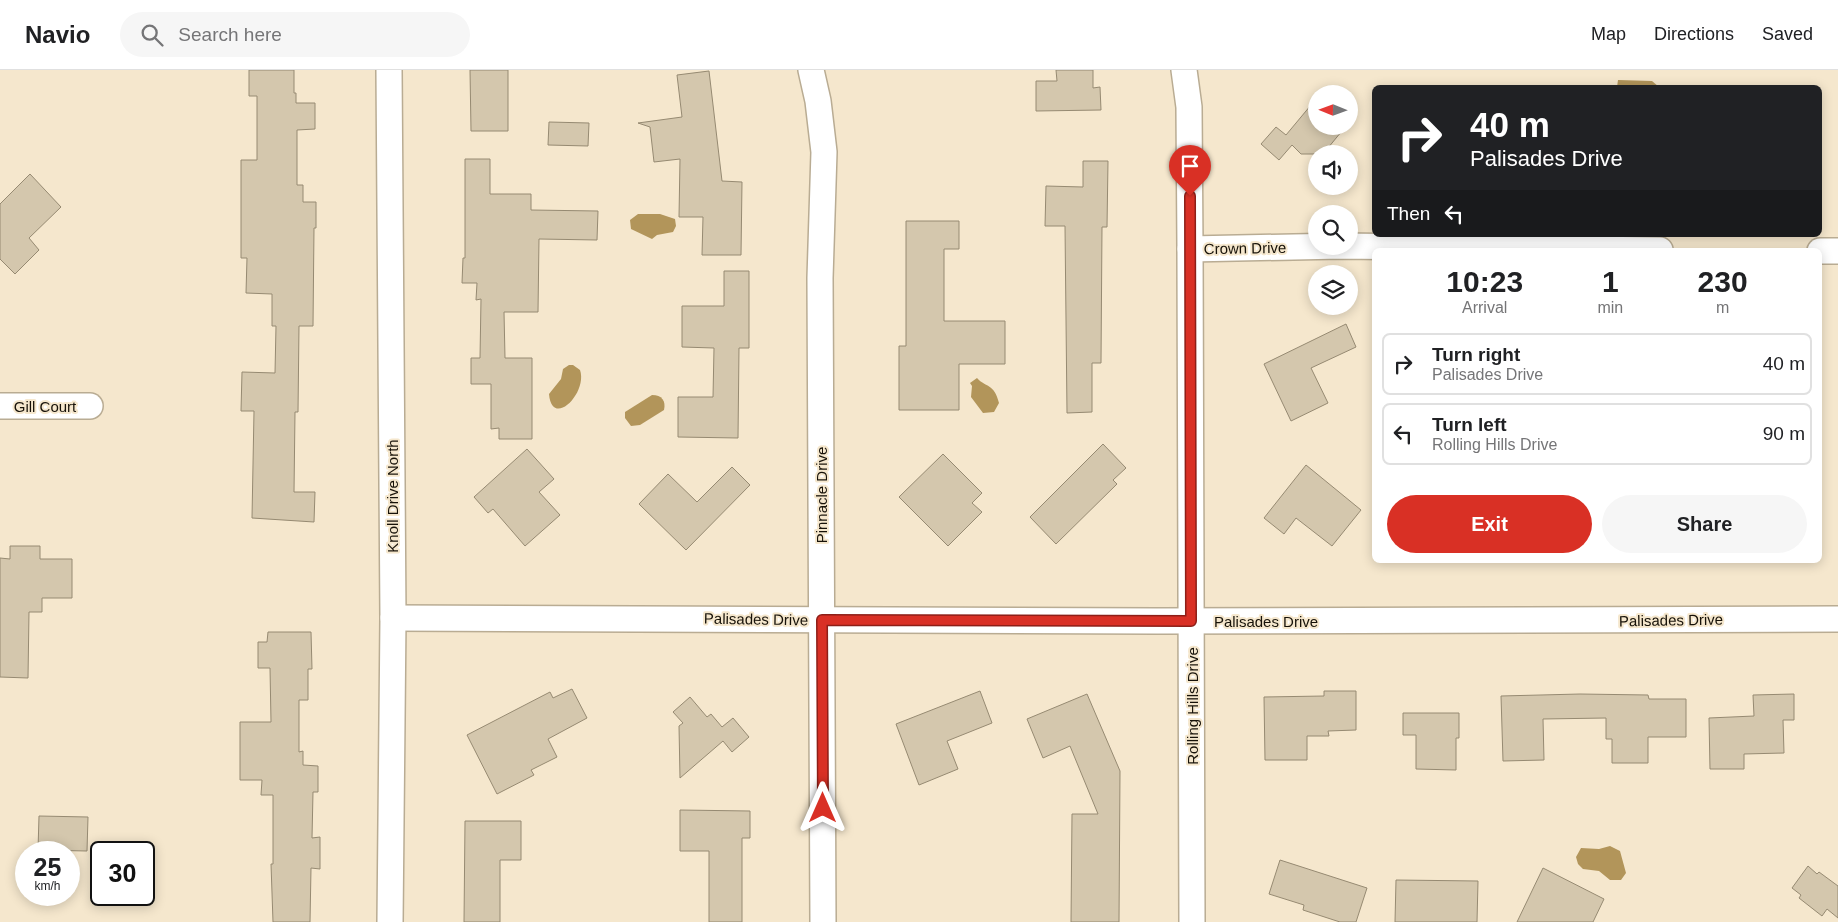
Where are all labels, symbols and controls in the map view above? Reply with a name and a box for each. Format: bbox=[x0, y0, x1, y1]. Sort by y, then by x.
search box bbox=[120, 12, 470, 57]
text: Navio bbox=[25, 21, 90, 48]
icon: search bbox=[138, 21, 166, 49]
text: Search here bbox=[178, 24, 282, 45]
text: Map bbox=[1591, 24, 1626, 44]
text: Directions bbox=[1654, 24, 1734, 44]
text: Saved bbox=[1762, 24, 1813, 44]
north arrow bbox=[1308, 85, 1358, 135]
map controls bbox=[1308, 85, 1358, 315]
icon: right bbox=[1387, 105, 1452, 170]
text: 40 m bbox=[1470, 105, 1550, 144]
pin bbox=[1169, 145, 1211, 196]
button: sound bbox=[1308, 145, 1358, 195]
text: Palisades Drive bbox=[1470, 146, 1623, 171]
icon: arrive bbox=[1176, 152, 1204, 180]
icon: left bbox=[1440, 200, 1468, 228]
text: Then bbox=[1387, 203, 1430, 224]
button: search bbox=[1308, 205, 1358, 255]
street label: Crown Drive bbox=[1204, 239, 1286, 257]
button: layers bbox=[1308, 265, 1358, 315]
text: 10:23 bbox=[1446, 265, 1523, 298]
text: 1 bbox=[1602, 265, 1619, 298]
text: 230 bbox=[1698, 265, 1748, 298]
text: Arrival bbox=[1462, 299, 1507, 316]
text: min bbox=[1597, 299, 1623, 316]
text: m bbox=[1716, 299, 1729, 316]
text: Turn right bbox=[1432, 344, 1520, 365]
icon: right bbox=[1389, 350, 1417, 378]
text: 40 m bbox=[1763, 353, 1805, 374]
text: Palisades Drive bbox=[1432, 366, 1543, 383]
street label: Gill Court bbox=[14, 398, 77, 415]
text: Turn left bbox=[1432, 414, 1507, 435]
icon: left bbox=[1389, 420, 1417, 448]
text: 90 m bbox=[1763, 423, 1805, 444]
text: Rolling Hills Drive bbox=[1432, 436, 1557, 453]
street label: Knoll Drive North bbox=[384, 439, 401, 553]
street label: Pinnacle Drive bbox=[813, 447, 830, 543]
button: Exit bbox=[1387, 495, 1592, 553]
button: Share bbox=[1602, 495, 1807, 553]
street label: Palisades Drive bbox=[704, 610, 808, 628]
street label: Palisades Drive bbox=[1619, 611, 1723, 629]
street label: Palisades Drive bbox=[1214, 613, 1318, 630]
street label: Rolling Hills Drive bbox=[1184, 647, 1201, 765]
position arrow bbox=[796, 781, 848, 833]
speed limit sign: 30 bbox=[90, 841, 155, 906]
text: 25 bbox=[34, 853, 61, 881]
text: km/h bbox=[34, 879, 61, 893]

